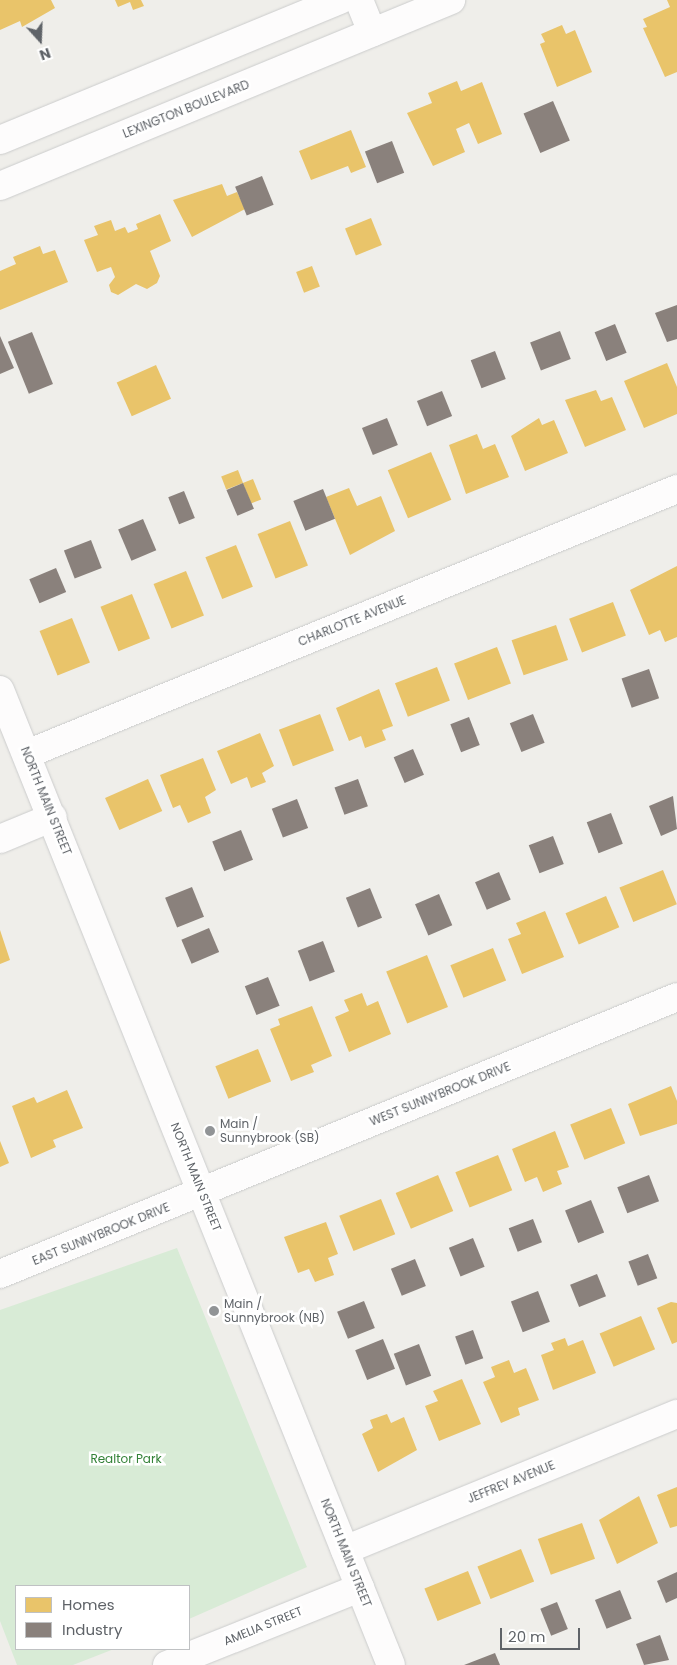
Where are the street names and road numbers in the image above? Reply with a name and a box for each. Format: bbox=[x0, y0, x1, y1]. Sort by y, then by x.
street label: LEXINGTON BOULEVARD bbox=[121, 77, 251, 141]
street label: CHARLOTTE AVENUE bbox=[296, 593, 408, 649]
street label: NORTH MAIN STREET bbox=[18, 745, 74, 857]
street label: WEST SUNNYBROOK DRIVE bbox=[368, 1059, 512, 1129]
street label: NORTH MAIN STREET bbox=[168, 1121, 224, 1233]
street label: EAST SUNNYBROOK DRIVE bbox=[30, 1200, 172, 1268]
street label: JEFFREY AVENUE bbox=[465, 1458, 557, 1506]
street label: NORTH MAIN STREET bbox=[318, 1497, 374, 1609]
street label: AMELIA STREET bbox=[222, 1604, 304, 1648]

